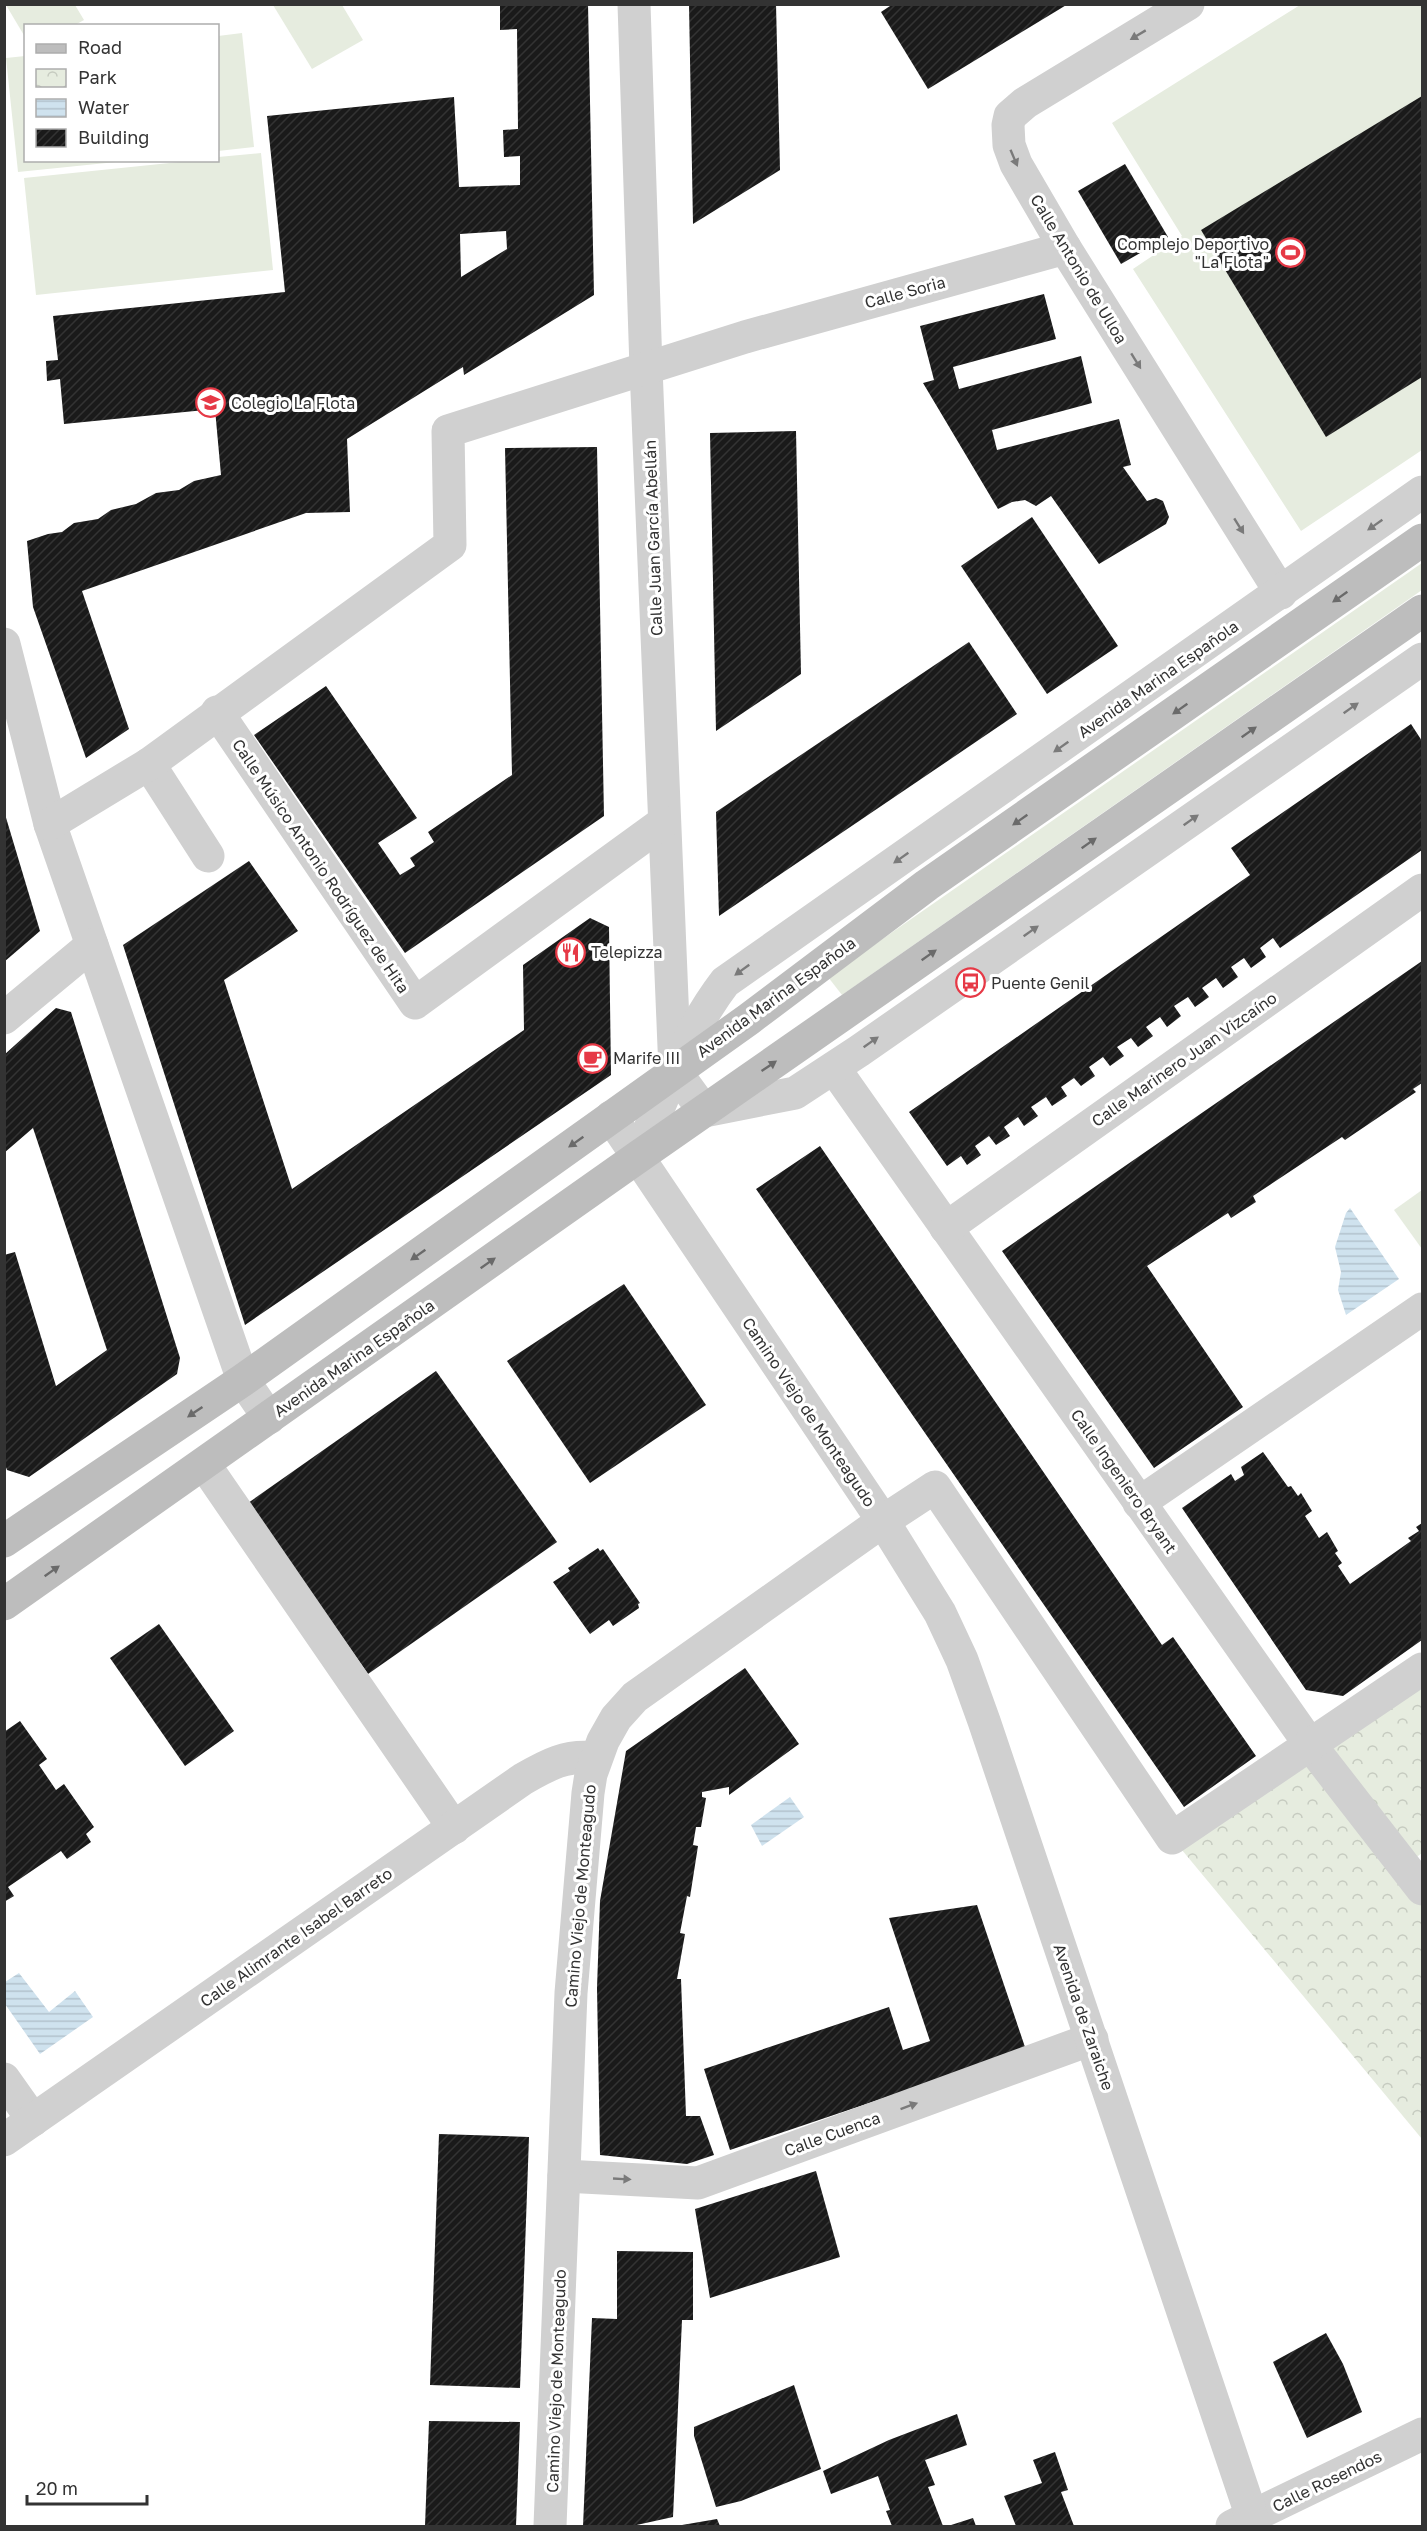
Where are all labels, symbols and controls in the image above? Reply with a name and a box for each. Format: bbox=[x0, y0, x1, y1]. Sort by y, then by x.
legend bbox=[24, 24, 219, 162]
one-way arrow bbox=[1130, 29, 1146, 40]
text: Road bbox=[78, 36, 122, 58]
text: Park bbox=[78, 66, 117, 88]
text: Water bbox=[78, 96, 129, 118]
text: Building bbox=[78, 126, 149, 148]
one-way arrow bbox=[1009, 149, 1019, 167]
street label: Calle Antonio de Ulloa bbox=[1026, 191, 1132, 347]
place label: Complejo Deportivo "La Flota" bbox=[1117, 234, 1269, 272]
sports icon: Complejo Deportivo "La Flota" bbox=[1274, 237, 1306, 269]
street label: Calle Soria bbox=[862, 272, 948, 312]
one-way arrow bbox=[1130, 353, 1141, 369]
school or university icon: Colegio La Flota bbox=[194, 387, 226, 419]
place label: Colegio La Flota bbox=[231, 393, 355, 413]
street label: Calle Juan García Abellán bbox=[640, 440, 666, 636]
one-way arrow bbox=[1234, 518, 1245, 534]
one-way arrow bbox=[1367, 519, 1383, 531]
one-way arrow bbox=[1332, 591, 1348, 602]
street label: Avenida Marina Española bbox=[1074, 616, 1242, 742]
one-way arrow bbox=[1343, 702, 1359, 714]
one-way arrow bbox=[1172, 703, 1188, 714]
one-way arrow bbox=[1241, 726, 1257, 738]
street label: Calle Músico Antonio Rodríguez de Hita bbox=[228, 735, 414, 997]
one-way arrow bbox=[1053, 741, 1069, 753]
one-way arrow bbox=[1013, 814, 1029, 826]
one-way arrow bbox=[1183, 814, 1199, 826]
one-way arrow bbox=[1081, 837, 1097, 849]
one-way arrow bbox=[893, 852, 909, 864]
one-way arrow bbox=[1023, 925, 1039, 937]
street label: Avenida Marina Española bbox=[693, 933, 859, 1061]
restaurant icon: Telepizza bbox=[554, 936, 586, 968]
place label: Telepizza bbox=[591, 942, 663, 962]
one-way arrow bbox=[921, 950, 937, 961]
one-way arrow bbox=[734, 964, 749, 976]
bus stop icon: Puente Genil bbox=[954, 967, 986, 999]
place label: Puente Genil bbox=[991, 973, 1090, 993]
street label: Calle Marinero Juan Vizcaíno bbox=[1088, 987, 1280, 1131]
one-way arrow bbox=[863, 1036, 879, 1048]
cafe icon: Marife III bbox=[576, 1042, 608, 1074]
place label: Marife III bbox=[613, 1048, 680, 1068]
one-way arrow bbox=[761, 1060, 777, 1072]
one-way arrow bbox=[569, 1136, 585, 1148]
one-way arrow bbox=[410, 1249, 426, 1261]
one-way arrow bbox=[479, 1257, 495, 1269]
street label: Avenida Marina Española bbox=[270, 1295, 438, 1421]
street label: Camino Viejo de Monteagudo bbox=[738, 1314, 880, 1510]
street label: Calle Ingeniero Bryant bbox=[1067, 1405, 1181, 1557]
one-way arrow bbox=[187, 1407, 203, 1418]
one-way arrow bbox=[44, 1565, 60, 1577]
street label: Camino Viejo de Monteagudo bbox=[560, 1784, 600, 2008]
street label: Calle Alimrante Isabel Barreto bbox=[196, 1863, 396, 2011]
street label: Avenida de Zaraiche bbox=[1050, 1941, 1118, 2093]
one-way arrow bbox=[900, 2100, 918, 2110]
street label: Calle Cuenca bbox=[781, 2107, 883, 2161]
one-way arrow bbox=[613, 2175, 632, 2184]
street label: Camino Viejo de Monteagudo bbox=[542, 2269, 570, 2493]
street label: Calle Rosendos bbox=[1269, 2446, 1385, 2516]
scale bar bbox=[27, 2468, 147, 2506]
text: 20 m bbox=[36, 2477, 78, 2499]

